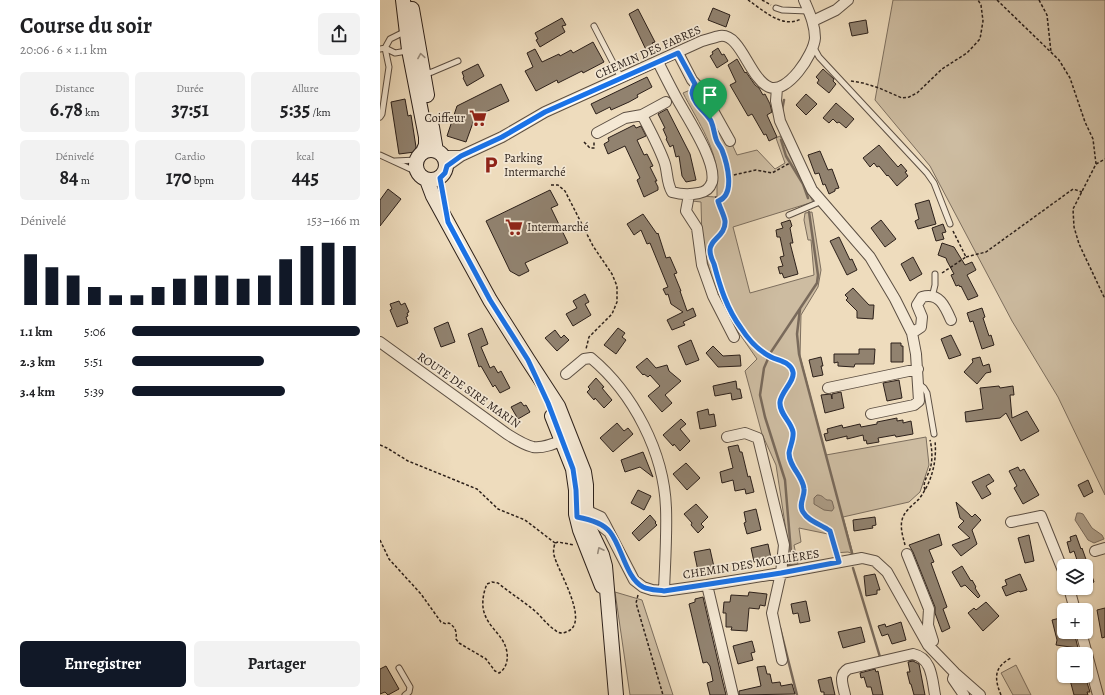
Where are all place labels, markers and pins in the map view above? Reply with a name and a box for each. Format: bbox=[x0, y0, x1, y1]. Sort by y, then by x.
pin bbox=[693, 78, 727, 119]
supermarket icon: Coiffeur bbox=[468, 108, 488, 128]
place label: Coiffeur bbox=[425, 110, 465, 126]
place label: Parking Intermarché bbox=[504, 150, 566, 180]
parking icon: Parking Intermarché bbox=[481, 155, 501, 175]
supermarket icon: Intermarché bbox=[504, 217, 524, 237]
place label: Intermarché bbox=[527, 219, 589, 235]

